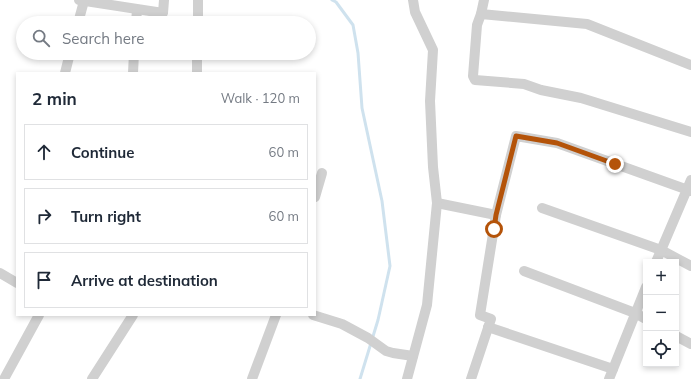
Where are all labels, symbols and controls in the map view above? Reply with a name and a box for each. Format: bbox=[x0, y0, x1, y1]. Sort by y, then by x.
search box bbox=[16, 16, 316, 60]
icon: search bbox=[30, 27, 52, 49]
text: Search here bbox=[62, 29, 144, 48]
text: 2 min bbox=[32, 88, 77, 109]
text: Walk · 120 m bbox=[221, 90, 300, 106]
icon: ahead bbox=[33, 141, 55, 163]
text: Continue bbox=[71, 143, 134, 162]
text: 60 m bbox=[269, 144, 299, 160]
route end bbox=[606, 155, 624, 173]
icon: right bbox=[33, 205, 55, 227]
text: Turn right bbox=[71, 207, 141, 226]
text: 60 m bbox=[269, 208, 299, 224]
route start bbox=[485, 220, 503, 238]
map controls bbox=[643, 259, 679, 367]
button: + bbox=[643, 259, 679, 295]
icon: arrive bbox=[33, 269, 55, 291]
text: Arrive at destination bbox=[71, 271, 218, 290]
button: − bbox=[643, 295, 679, 331]
button: locate bbox=[643, 331, 679, 367]

